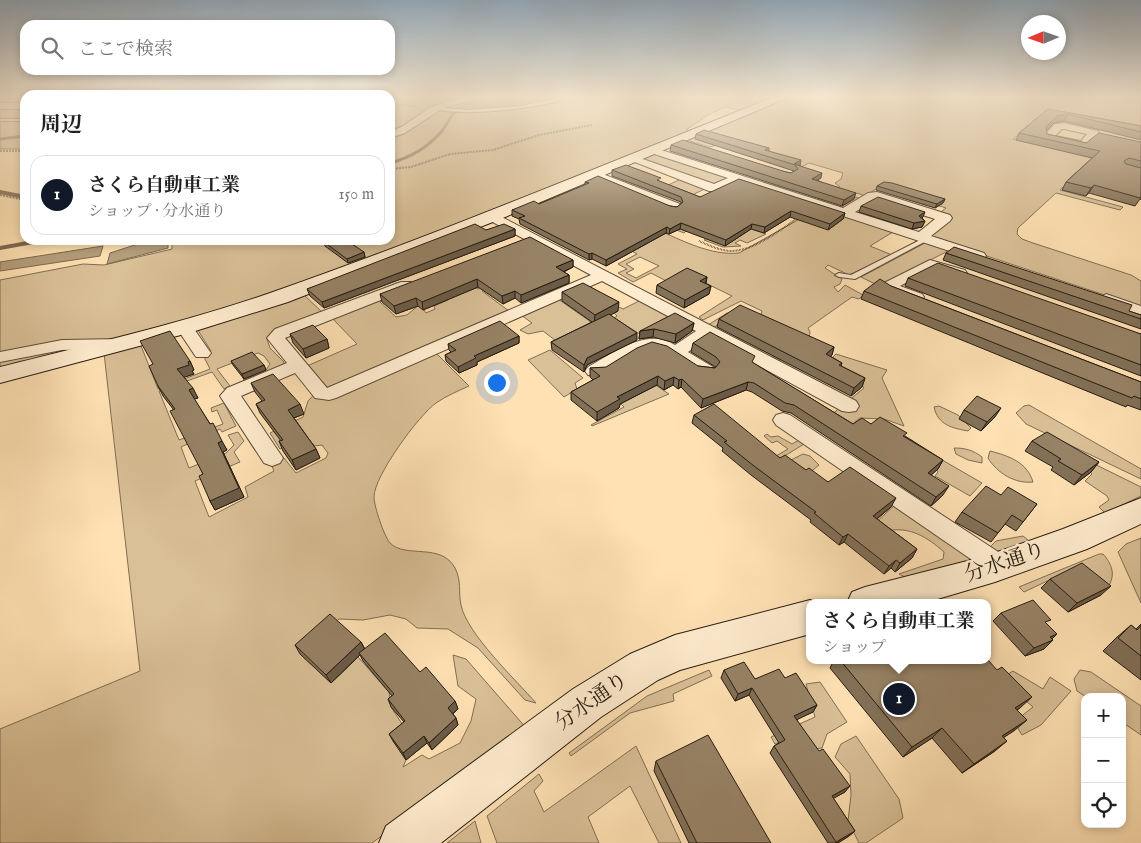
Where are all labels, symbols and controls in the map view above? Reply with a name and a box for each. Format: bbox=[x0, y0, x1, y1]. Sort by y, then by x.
north arrow bbox=[1021, 15, 1066, 60]
search box bbox=[20, 20, 395, 75]
icon: search bbox=[38, 34, 66, 62]
text: ここで検索 bbox=[78, 38, 173, 62]
text: 周辺 bbox=[40, 112, 82, 139]
text: さくら自動車工業 bbox=[88, 174, 240, 198]
text: 1 bbox=[54, 185, 60, 205]
text: 150 m bbox=[339, 185, 374, 205]
text: ショップ · 分水通り bbox=[88, 202, 226, 222]
your location bbox=[484, 370, 510, 396]
street label: 分水通り bbox=[961, 537, 1049, 589]
popup bbox=[806, 599, 991, 664]
text: さくら自動車工業 bbox=[822, 610, 975, 634]
text: ショップ bbox=[822, 638, 886, 658]
street label: 分水通り bbox=[550, 667, 634, 737]
pin: 1 bbox=[883, 680, 915, 718]
map controls bbox=[1081, 693, 1126, 828]
button: + bbox=[1081, 693, 1126, 738]
button: − bbox=[1081, 738, 1126, 783]
button: locate bbox=[1081, 783, 1126, 828]

